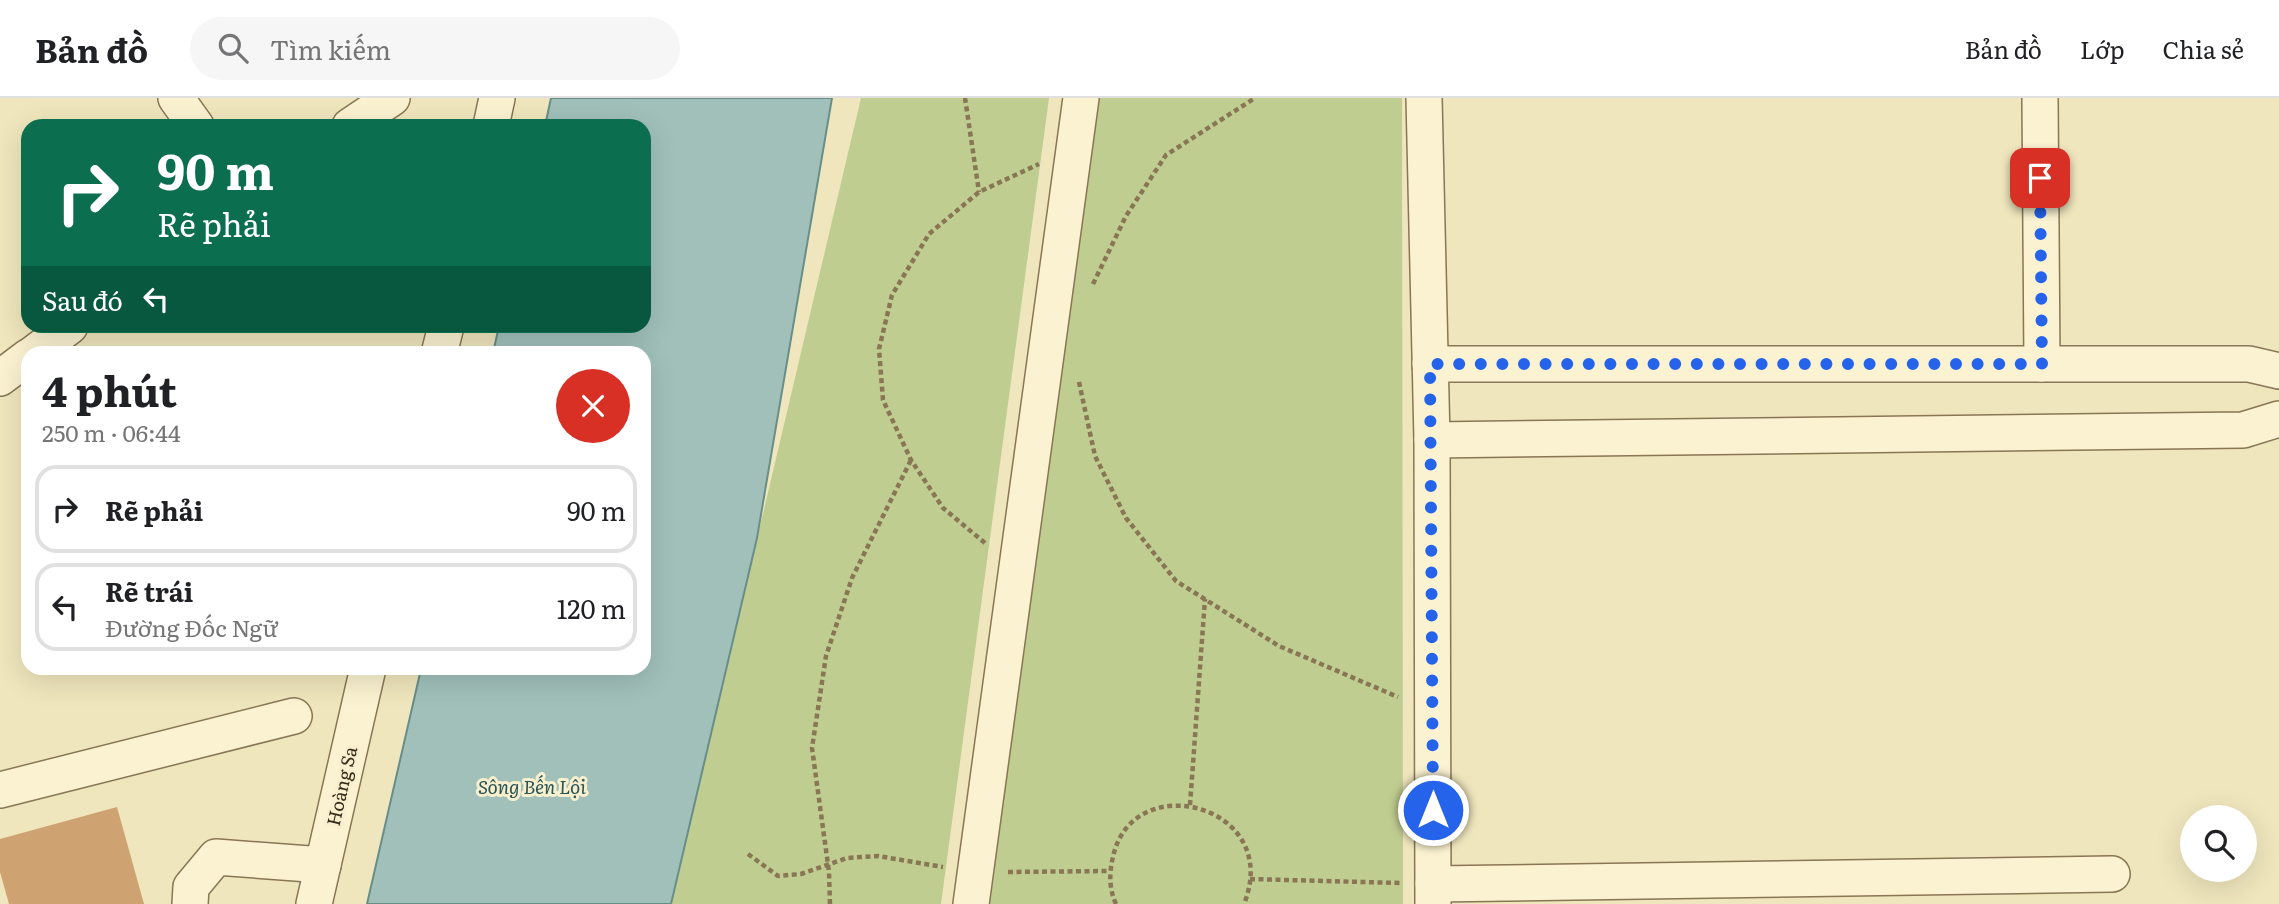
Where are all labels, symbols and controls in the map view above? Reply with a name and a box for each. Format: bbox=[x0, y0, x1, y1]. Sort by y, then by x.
search box bbox=[190, 17, 680, 80]
text: Bản đồ bbox=[35, 24, 148, 73]
icon: search bbox=[214, 29, 252, 67]
text: Tìm kiếm bbox=[270, 29, 391, 68]
text: Bản đồ bbox=[1965, 31, 2042, 66]
text: Lớp bbox=[2080, 31, 2125, 66]
text: Chia sẻ bbox=[2163, 31, 2244, 66]
text: 90 m bbox=[157, 132, 274, 205]
icon: right bbox=[42, 147, 133, 238]
pin bbox=[2010, 148, 2070, 208]
icon: arrive bbox=[2021, 159, 2059, 197]
text: Rẽ phải bbox=[157, 199, 271, 247]
text: Sau đó bbox=[42, 280, 123, 319]
icon: left bbox=[137, 280, 175, 318]
text: 4 phút bbox=[42, 358, 177, 420]
button: close bbox=[556, 369, 630, 443]
text: 250 m · 06:44 bbox=[42, 415, 181, 449]
icon: right bbox=[46, 490, 84, 528]
text: Rẽ phải bbox=[105, 490, 203, 529]
text: 90 m bbox=[567, 490, 626, 529]
text: Rẽ trái bbox=[105, 571, 193, 610]
icon: left bbox=[46, 588, 84, 626]
text: 120 m bbox=[557, 588, 626, 627]
text: Đường Đốc Ngữ bbox=[105, 610, 278, 644]
street label: Hoàng Sa bbox=[319, 743, 363, 828]
water label: Sông Bến Lội bbox=[478, 772, 586, 800]
position arrow bbox=[1396, 773, 1470, 847]
map controls bbox=[2180, 805, 2257, 882]
button: search bbox=[2180, 805, 2257, 882]

